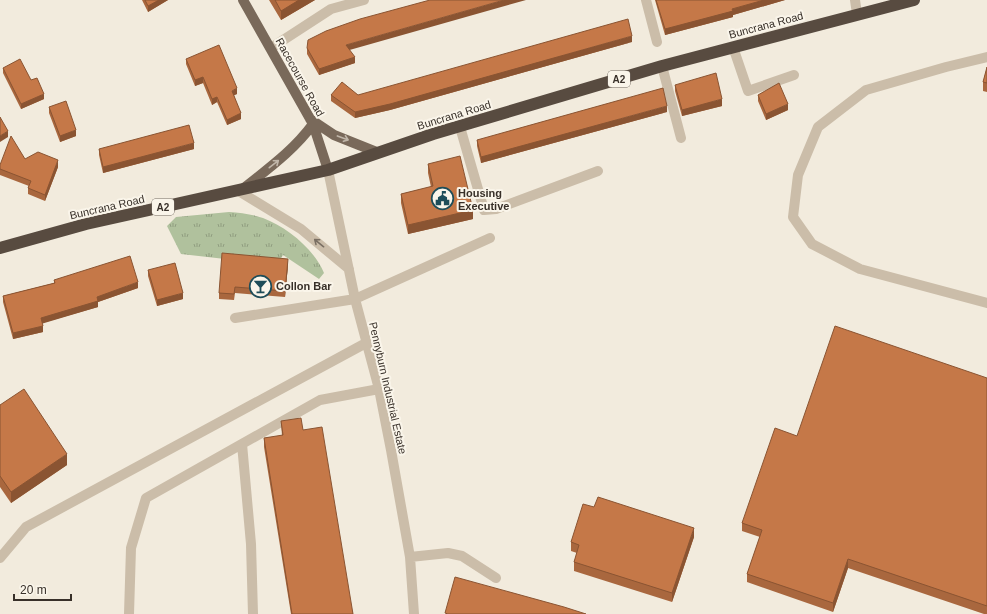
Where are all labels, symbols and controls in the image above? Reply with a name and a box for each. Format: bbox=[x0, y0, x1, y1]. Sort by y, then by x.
street label: Buncrana Road bbox=[728, 9, 804, 41]
street label: Racecourse Road bbox=[273, 36, 327, 118]
road number: A2 bbox=[608, 71, 630, 87]
street label: Buncrana Road bbox=[416, 98, 492, 132]
one-way arrow bbox=[337, 135, 350, 142]
one-way arrow bbox=[269, 159, 280, 168]
public building icon: Housing Executive bbox=[430, 186, 456, 212]
place label: Housing Executive bbox=[458, 187, 509, 212]
street label: Buncrana Road bbox=[68, 193, 146, 221]
road number: A2 bbox=[152, 199, 174, 215]
one-way arrow bbox=[314, 239, 325, 247]
bar icon: Collon Bar bbox=[248, 273, 274, 299]
place label: Collon Bar bbox=[276, 280, 332, 292]
street label: Pennyburn Industrial Estate bbox=[367, 321, 409, 455]
scale bar bbox=[14, 576, 71, 602]
text: 20 m bbox=[20, 583, 47, 597]

